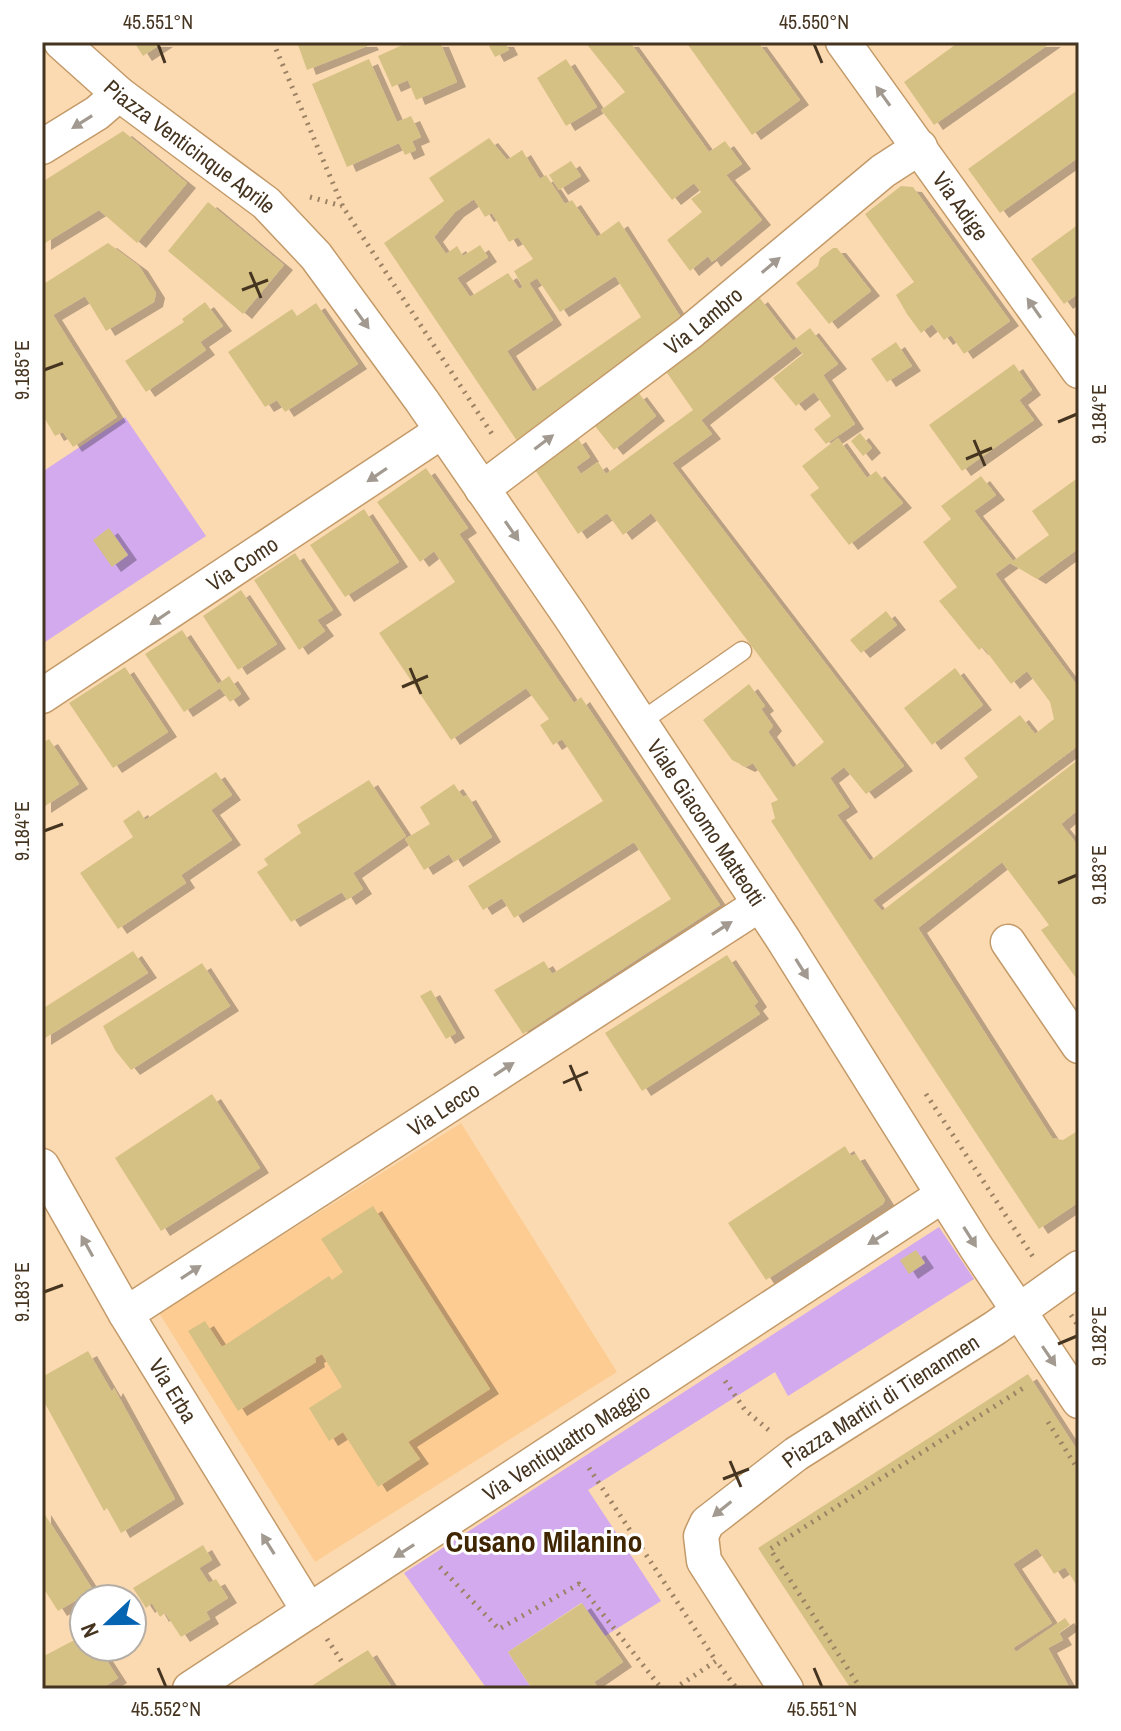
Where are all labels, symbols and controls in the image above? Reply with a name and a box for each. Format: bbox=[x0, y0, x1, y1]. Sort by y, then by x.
text: 45.551°N bbox=[123, 8, 193, 35]
text: 45.550°N bbox=[779, 8, 849, 35]
street label: Piazza Venticinque Aprile bbox=[98, 73, 283, 220]
one-way arrow bbox=[875, 86, 891, 106]
one-way arrow bbox=[71, 115, 93, 129]
street label: Via Adige bbox=[926, 166, 996, 247]
one-way arrow bbox=[761, 257, 781, 274]
street label: Via Lambro bbox=[658, 280, 749, 362]
one-way arrow bbox=[1027, 297, 1042, 318]
one-way arrow bbox=[354, 308, 370, 330]
text: 9.185°E bbox=[8, 340, 35, 400]
text: 9.184°E bbox=[1085, 384, 1112, 444]
one-way arrow bbox=[534, 434, 554, 450]
one-way arrow bbox=[366, 467, 387, 482]
one-way arrow bbox=[504, 521, 519, 542]
street label: Via Como bbox=[200, 529, 284, 598]
one-way arrow bbox=[149, 610, 171, 625]
street label: Viale Giacomo Matteotti bbox=[640, 733, 772, 912]
text: 9.184°E bbox=[8, 801, 35, 861]
text: 9.183°E bbox=[1085, 845, 1112, 905]
one-way arrow bbox=[711, 921, 732, 936]
one-way arrow bbox=[795, 958, 809, 980]
one-way arrow bbox=[493, 1062, 514, 1077]
street label: Via Lecco bbox=[402, 1074, 485, 1143]
one-way arrow bbox=[962, 1226, 976, 1248]
one-way arrow bbox=[867, 1231, 889, 1245]
one-way arrow bbox=[80, 1235, 94, 1257]
text: 9.183°E bbox=[8, 1262, 35, 1322]
one-way arrow bbox=[180, 1265, 202, 1279]
text: 9.182°E bbox=[1085, 1306, 1112, 1366]
street label: Piazza Martiri di Tienanmen bbox=[776, 1327, 985, 1475]
one-way arrow bbox=[1041, 1345, 1056, 1366]
street label: Via Erba bbox=[142, 1353, 204, 1428]
street label: Via Ventiquattro Maggio bbox=[477, 1376, 656, 1508]
one-way arrow bbox=[712, 1500, 732, 1517]
district label: Cusano Milanino bbox=[446, 1521, 642, 1561]
one-way arrow bbox=[261, 1533, 276, 1556]
one-way arrow bbox=[393, 1543, 415, 1557]
north arrow bbox=[68, 1583, 148, 1663]
text: N bbox=[73, 1619, 106, 1642]
text: 45.552°N bbox=[131, 1695, 201, 1722]
text: 45.551°N bbox=[787, 1695, 857, 1722]

